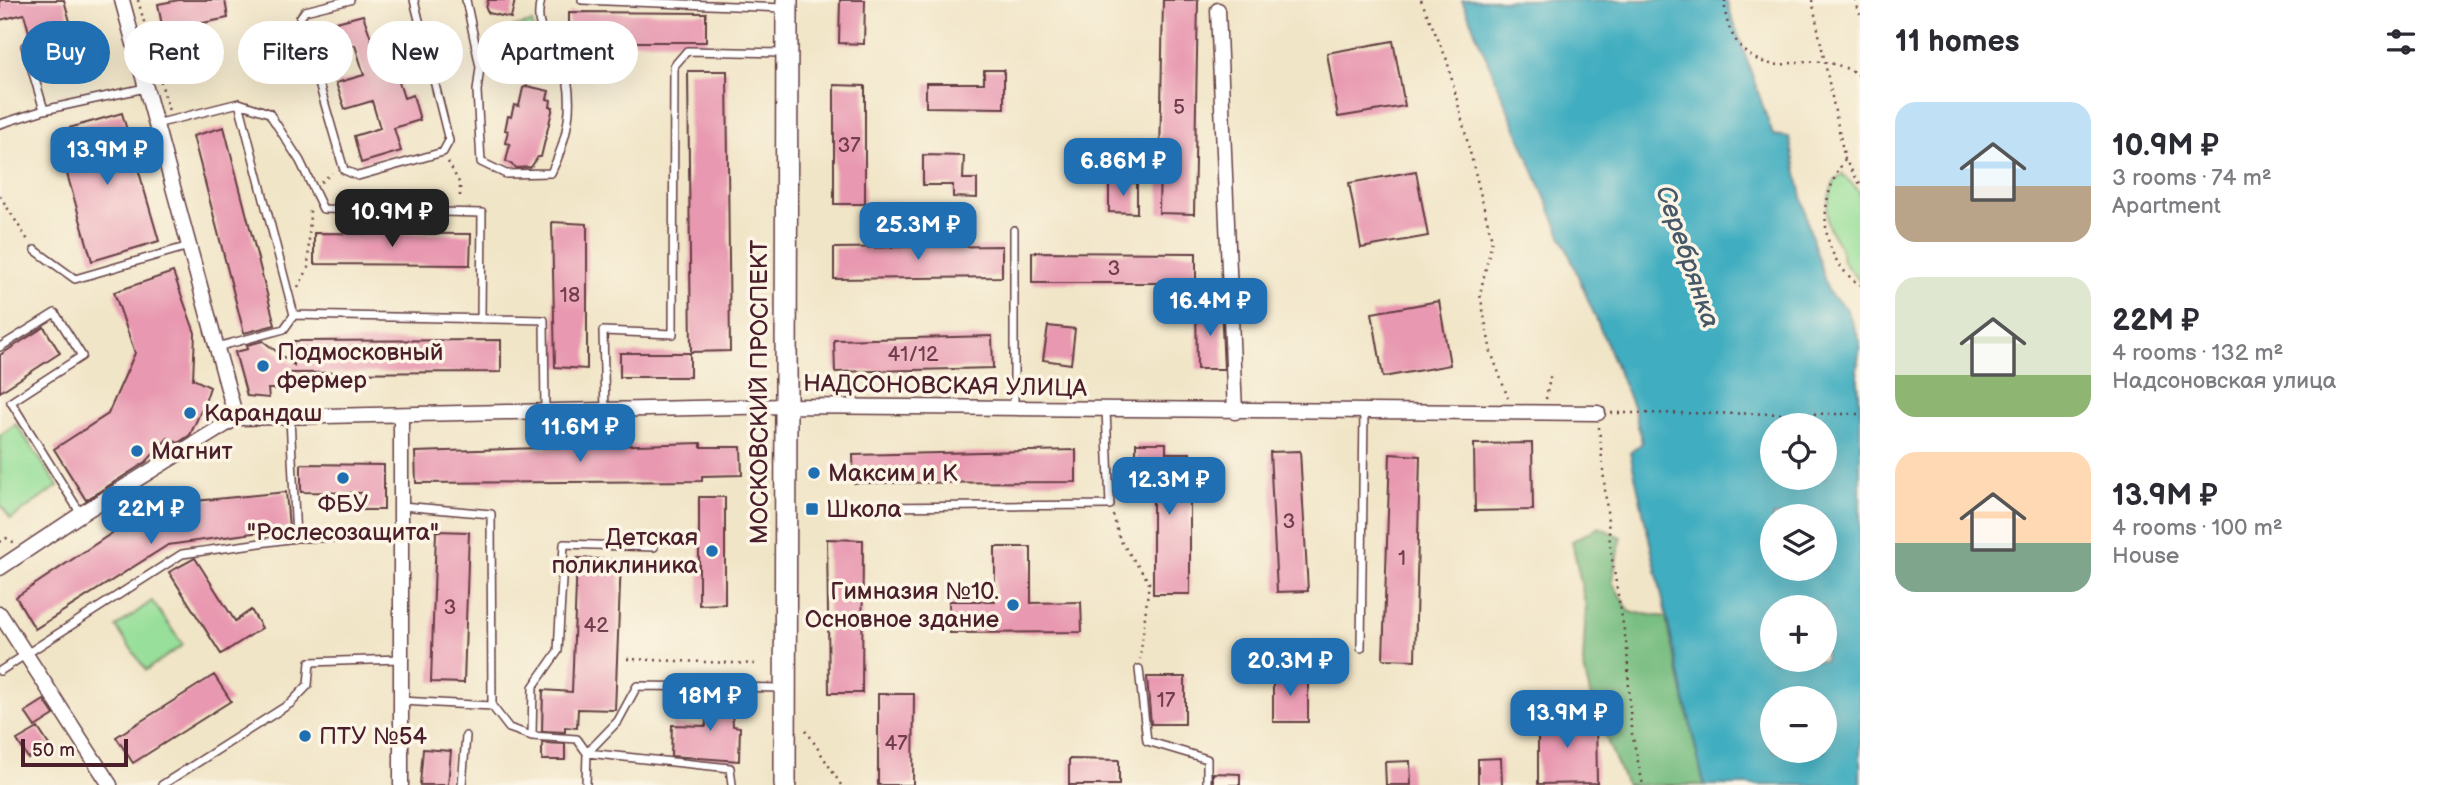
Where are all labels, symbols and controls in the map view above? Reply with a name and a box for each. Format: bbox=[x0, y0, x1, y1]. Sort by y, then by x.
chip: Buy bbox=[21, 21, 110, 84]
chip: Rent bbox=[124, 21, 224, 84]
chip: Filters bbox=[238, 21, 353, 84]
chip: New bbox=[367, 21, 463, 84]
chip: Apartment bbox=[477, 21, 638, 84]
icon: filters bbox=[2382, 23, 2420, 61]
text: 11 homes bbox=[1895, 24, 2019, 60]
house number: 5 bbox=[1173, 95, 1185, 120]
pin: 13.9M ₽ bbox=[42, 128, 172, 187]
text: 10.9M ₽ bbox=[2112, 128, 2219, 164]
icon: home bbox=[1951, 130, 2035, 214]
house number: 37 bbox=[837, 133, 861, 158]
text: 13.9M ₽ bbox=[66, 136, 148, 164]
pin: 6.86M ₽ bbox=[1058, 138, 1188, 198]
text: 6.86M ₽ bbox=[1080, 147, 1166, 175]
text: 3 rooms · 74 m² bbox=[2112, 164, 2272, 192]
water label: Серебрянка bbox=[1648, 182, 1726, 332]
pin: 10.9M ₽ bbox=[327, 190, 457, 249]
text: Apartment bbox=[2112, 192, 2221, 220]
text: 10.9M ₽ bbox=[351, 198, 433, 226]
pin: 25.3M ₽ bbox=[853, 202, 983, 262]
text: 25.3M ₽ bbox=[876, 211, 960, 239]
street label: МОСКОВСКИЙ ПРОСПЕКТ bbox=[745, 240, 774, 544]
house number: 3 bbox=[1108, 256, 1120, 281]
pin: 16.4M ₽ bbox=[1145, 278, 1275, 338]
house number: 18 bbox=[560, 283, 580, 308]
text: 16.4M ₽ bbox=[1169, 287, 1251, 315]
text: 22M ₽ bbox=[2112, 303, 2199, 339]
icon: home bbox=[1951, 305, 2035, 389]
place label: Подмосковный фермер bbox=[277, 338, 444, 395]
text: 4 rooms · 132 m² bbox=[2112, 339, 2283, 367]
house number: 41/12 bbox=[888, 342, 939, 367]
marker: Подмосковный фермер bbox=[255, 358, 271, 374]
text: Надсоновская улица bbox=[2112, 367, 2336, 395]
street label: НАДСОНОВСКАЯ УЛИЦА bbox=[803, 369, 1088, 403]
place label: Карандаш bbox=[204, 399, 322, 428]
marker: Карандаш bbox=[182, 405, 198, 421]
pin: 11.6M ₽ bbox=[515, 405, 645, 464]
text: 11.6M ₽ bbox=[541, 413, 619, 441]
map controls bbox=[1760, 413, 1837, 763]
button: locate bbox=[1760, 413, 1837, 490]
place label: Магнит bbox=[151, 437, 233, 466]
marker: Магнит bbox=[129, 443, 145, 459]
pin: 12.3M ₽ bbox=[1104, 458, 1234, 517]
place label: Максим и К bbox=[828, 459, 958, 488]
marker: Максим и К bbox=[806, 465, 822, 481]
text: 12.3M ₽ bbox=[1128, 466, 1210, 494]
marker: ФБУ "Рослесозащита" bbox=[335, 470, 351, 486]
text: 13.9M ₽ bbox=[2112, 478, 2218, 514]
icon: home bbox=[1951, 480, 2035, 564]
pin: 22M ₽ bbox=[102, 486, 200, 546]
place label: ФБУ "Рослесозащита" bbox=[247, 490, 439, 547]
text: 22M ₽ bbox=[118, 495, 184, 523]
place label: Школа bbox=[826, 495, 902, 524]
marker: Школа bbox=[804, 501, 820, 517]
button: layers bbox=[1760, 504, 1837, 581]
house number: 3 bbox=[1283, 509, 1295, 534]
text: 4 rooms · 100 m² bbox=[2112, 514, 2283, 542]
place label: Детская поликлиника bbox=[551, 523, 698, 580]
text: House bbox=[2112, 542, 2179, 570]
marker: Детская поликлиника bbox=[704, 543, 720, 559]
house number: 1 bbox=[1398, 546, 1406, 571]
place label: Гимназия №10. Основное здание bbox=[805, 577, 999, 634]
house number: 3 bbox=[444, 595, 456, 620]
button: + bbox=[1760, 595, 1837, 672]
marker: Гимназия №10. Основное здание bbox=[1005, 597, 1021, 613]
house number: 42 bbox=[583, 613, 609, 638]
pin: 20.3M ₽ bbox=[1225, 638, 1355, 698]
text: 20.3M ₽ bbox=[1247, 647, 1333, 675]
pin: 18M ₽ bbox=[661, 674, 759, 733]
text: 18M ₽ bbox=[679, 682, 741, 710]
button: − bbox=[1760, 686, 1837, 763]
house number: 17 bbox=[1157, 688, 1176, 713]
pin: 13.9M ₽ bbox=[1502, 690, 1632, 750]
text: 13.9M ₽ bbox=[1526, 699, 1608, 727]
place label: ПТУ №54 bbox=[319, 722, 428, 751]
marker: ПТУ №54 bbox=[297, 728, 313, 744]
house number: 47 bbox=[884, 731, 908, 756]
scale bar bbox=[21, 736, 128, 768]
text: 50 m bbox=[32, 739, 75, 762]

